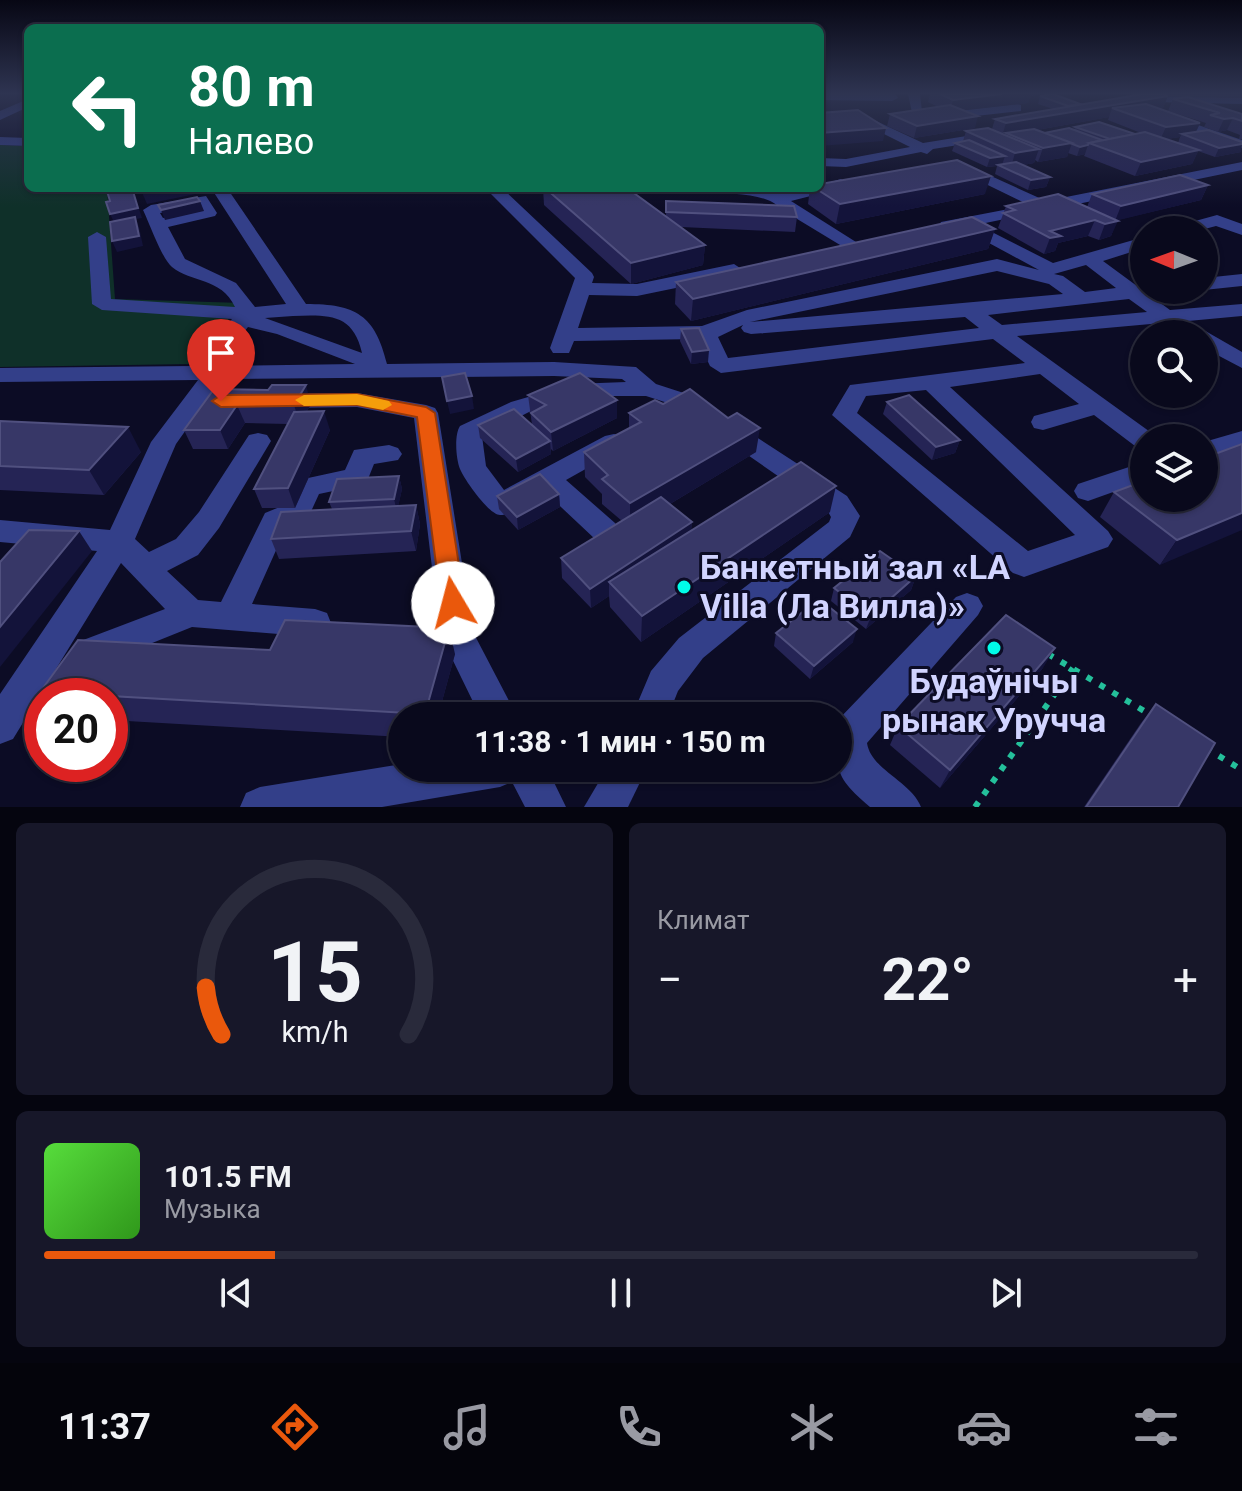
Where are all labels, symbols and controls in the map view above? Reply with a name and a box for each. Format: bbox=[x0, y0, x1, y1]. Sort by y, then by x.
text: 80 m bbox=[188, 54, 315, 120]
icon: left bbox=[56, 56, 160, 160]
text: Налево bbox=[188, 121, 314, 163]
north arrow bbox=[1130, 216, 1218, 304]
map controls bbox=[1130, 216, 1218, 512]
pin bbox=[187, 319, 255, 401]
button: search bbox=[1130, 320, 1218, 408]
icon: arrive bbox=[199, 331, 243, 375]
button: layers bbox=[1130, 424, 1218, 512]
place label: Банкетный зал «LA Villa (Ла Вилла)» bbox=[700, 547, 1010, 626]
position arrow bbox=[411, 561, 495, 645]
marker: Банкетный зал «LA Villa (Ла Вилла)» bbox=[675, 578, 693, 596]
marker: Будаўнічы рынак Уручча bbox=[985, 639, 1003, 657]
place label: Будаўнічы рынак Уручча bbox=[882, 661, 1106, 740]
speed limit sign: 20 bbox=[24, 678, 128, 782]
text: 11:38 · 1 мин · 150 m bbox=[474, 724, 766, 759]
text: Климат bbox=[657, 905, 749, 935]
text: 15 bbox=[267, 924, 362, 1021]
text: 22° bbox=[881, 944, 974, 1015]
text: − bbox=[657, 954, 682, 1006]
text: + bbox=[1173, 954, 1198, 1006]
text: km/h bbox=[281, 1015, 348, 1049]
text: 101.5 FM bbox=[164, 1159, 292, 1194]
text: Музыка bbox=[164, 1194, 261, 1224]
icon: previous bbox=[214, 1271, 258, 1315]
icon: pause bbox=[599, 1271, 643, 1315]
icon: next bbox=[984, 1271, 1028, 1315]
icon: directions bbox=[267, 1399, 323, 1455]
icon: music bbox=[439, 1399, 495, 1455]
icon: phone bbox=[611, 1399, 667, 1455]
icon: climate bbox=[784, 1399, 840, 1455]
icon: car bbox=[956, 1399, 1012, 1455]
icon: filters bbox=[1128, 1399, 1184, 1455]
text: 11:37 bbox=[58, 1406, 151, 1448]

